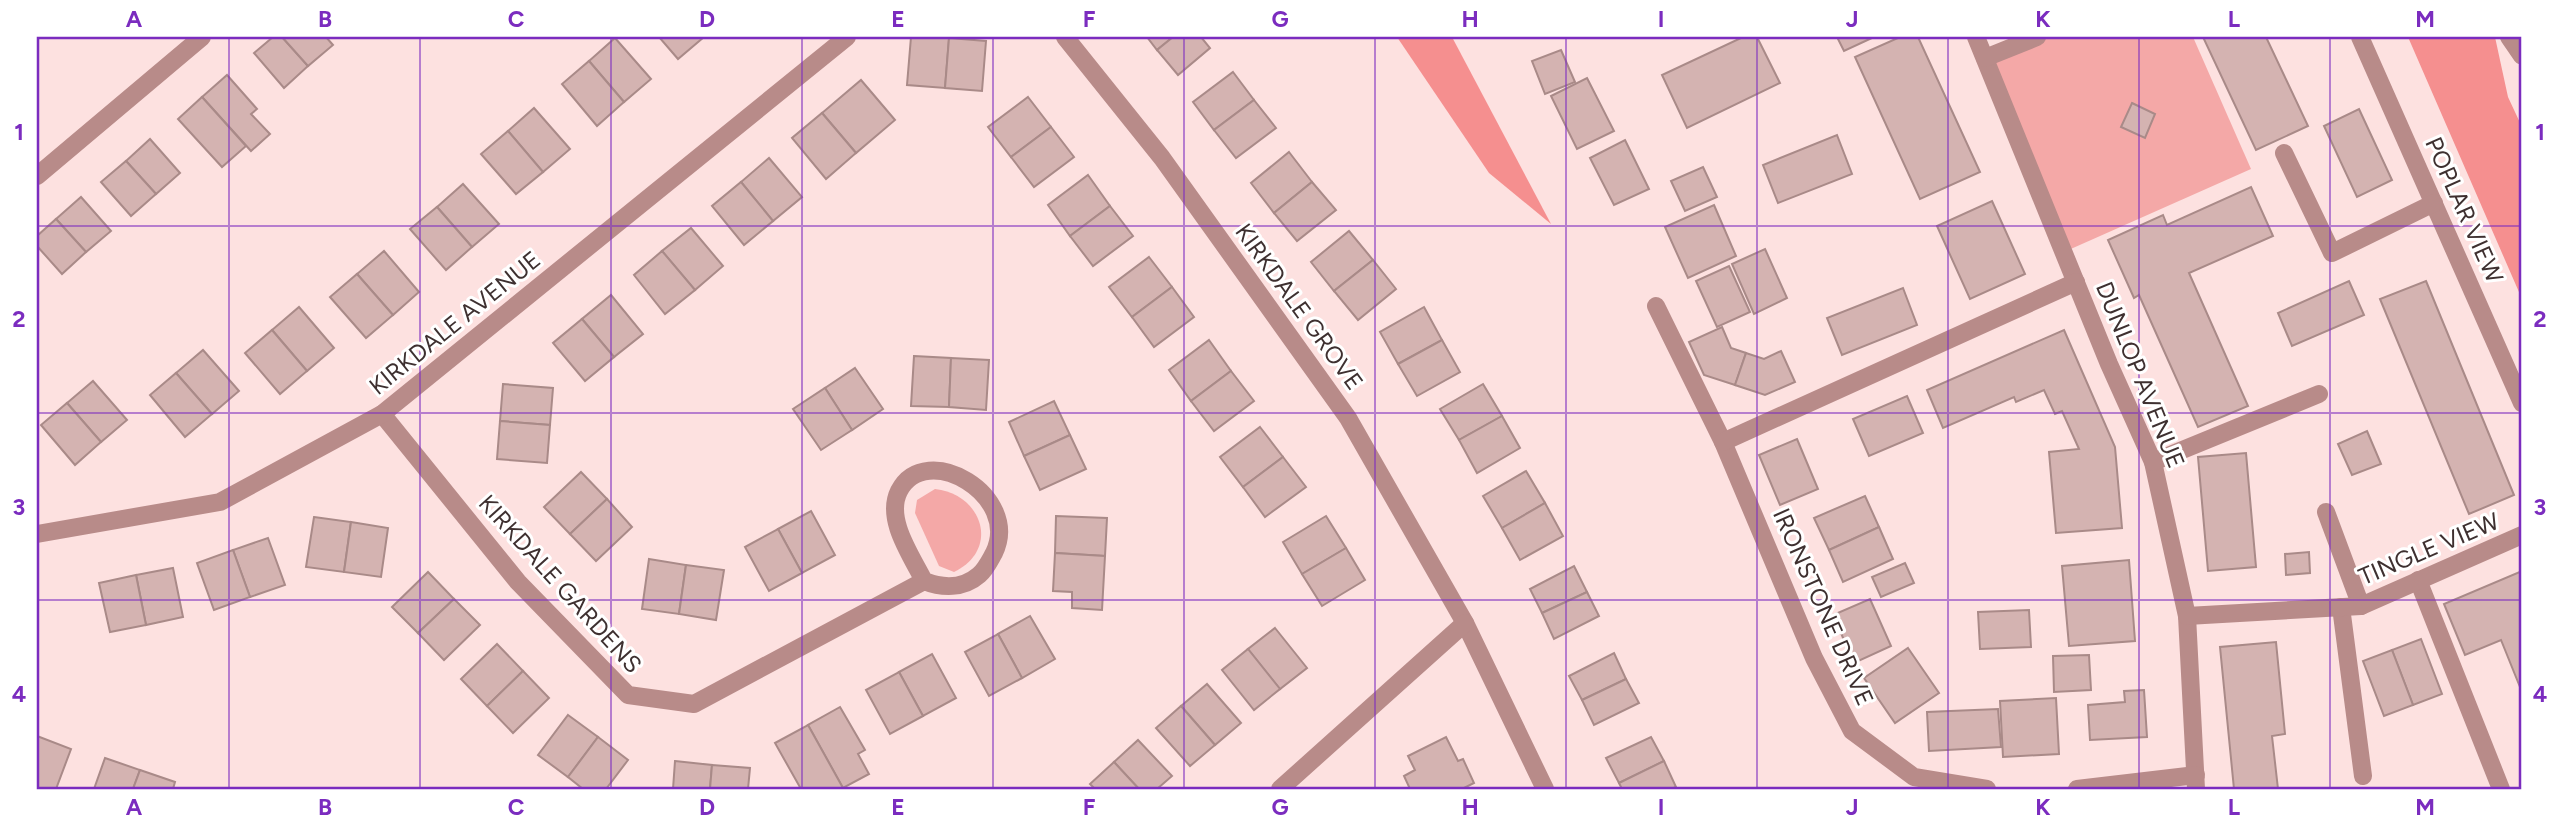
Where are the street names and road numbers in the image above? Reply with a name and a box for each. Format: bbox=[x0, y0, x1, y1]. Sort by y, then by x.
street label: POPLAR VIEW bbox=[2419, 132, 2510, 287]
street label: KIRKDALE GROVE bbox=[1229, 218, 1370, 396]
street label: KIRKDALE AVENUE bbox=[363, 245, 546, 401]
street label: DUNLOP AVENUE bbox=[2090, 277, 2191, 472]
street label: KIRKDALE GARDENS bbox=[473, 489, 648, 679]
street label: IRONSTONE DRIVE bbox=[1767, 504, 1880, 710]
street label: TINGLE VIEW bbox=[2354, 506, 2503, 591]

